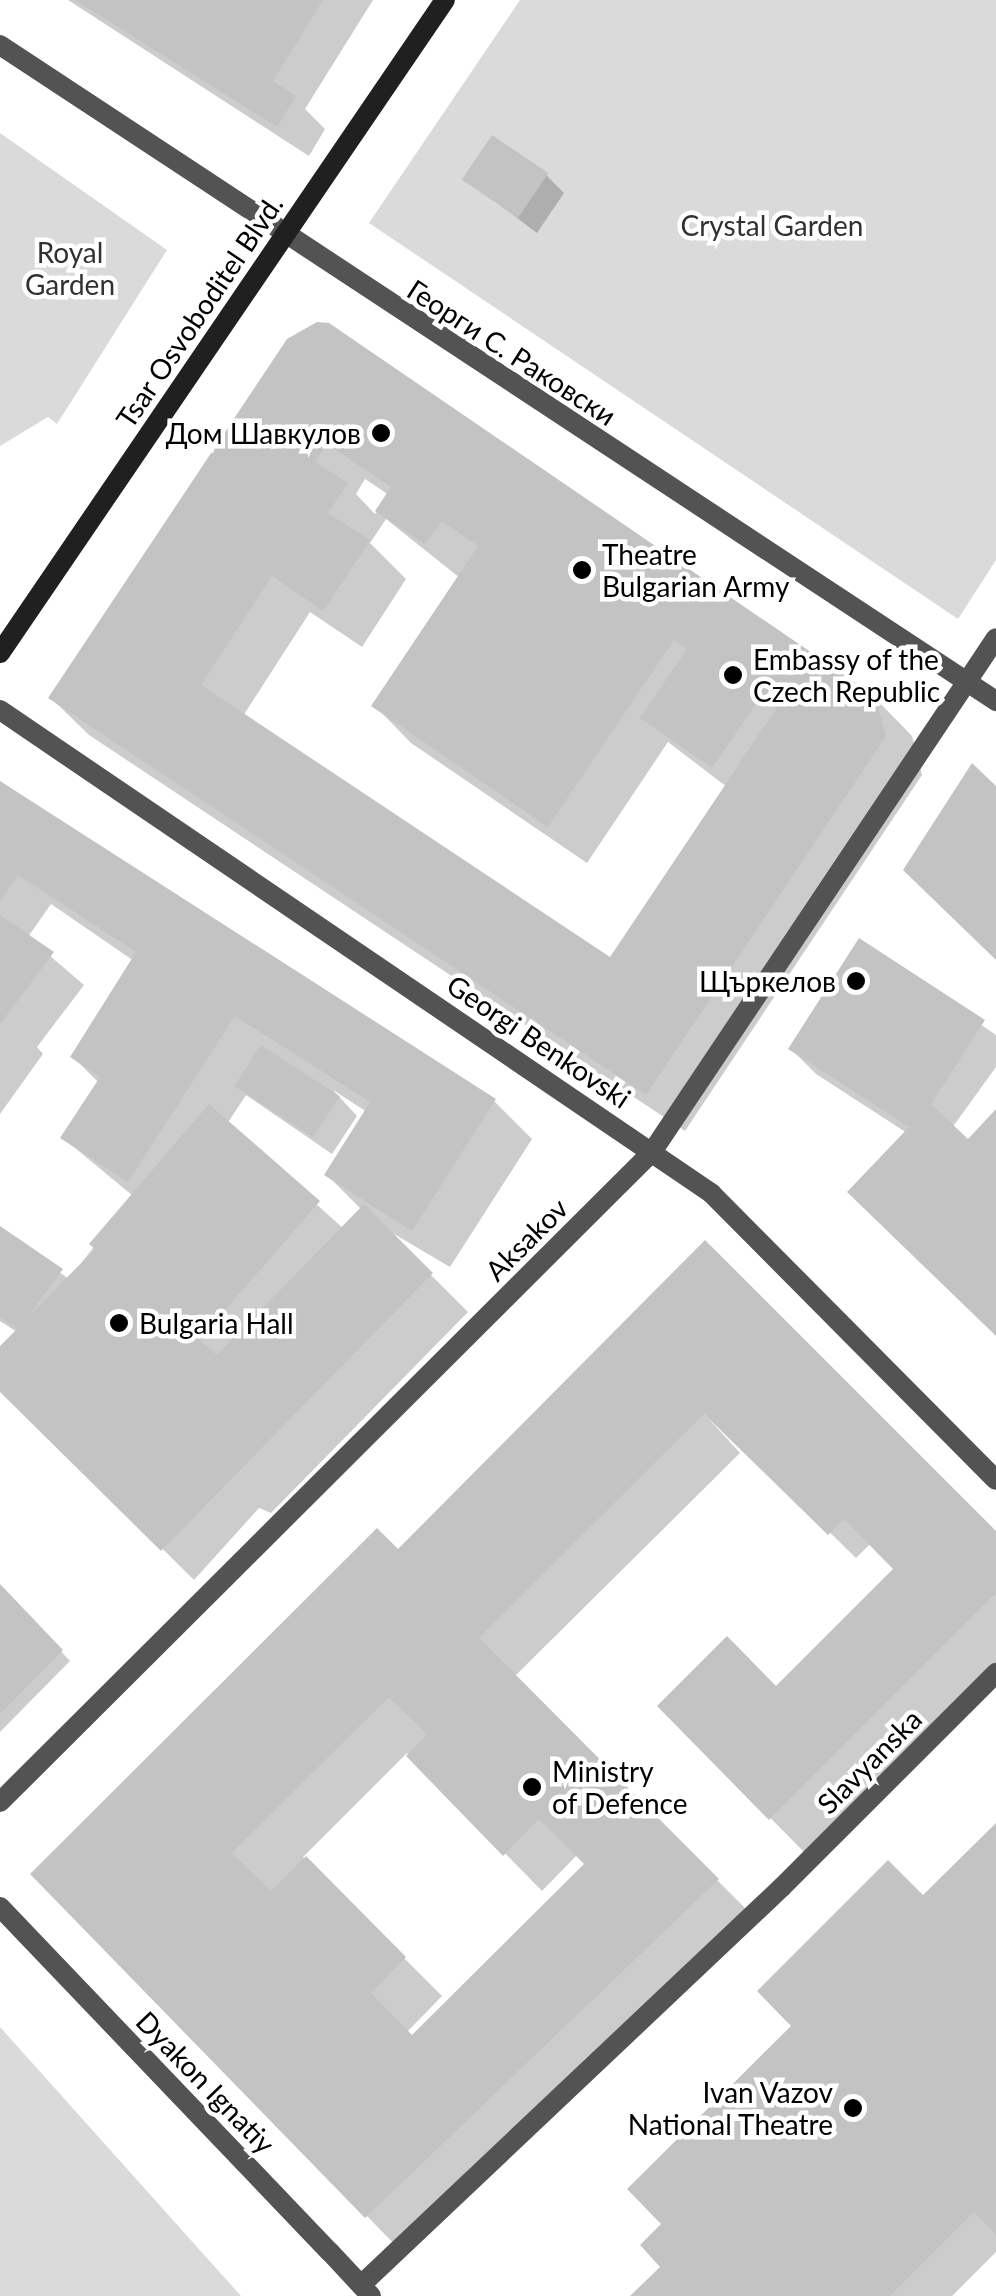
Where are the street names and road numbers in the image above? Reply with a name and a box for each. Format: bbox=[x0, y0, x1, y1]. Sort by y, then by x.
street label: Tsar Osvoboditel Blvd. bbox=[108, 188, 290, 434]
street label: Георги С. Раковски bbox=[401, 272, 623, 432]
street label: Georgi Benkovski bbox=[441, 967, 637, 1115]
street label: Aksakov bbox=[478, 1191, 574, 1287]
street label: Slavyanska bbox=[810, 1702, 928, 1820]
street label: Dyakon Ignatiy bbox=[130, 2004, 282, 2160]

